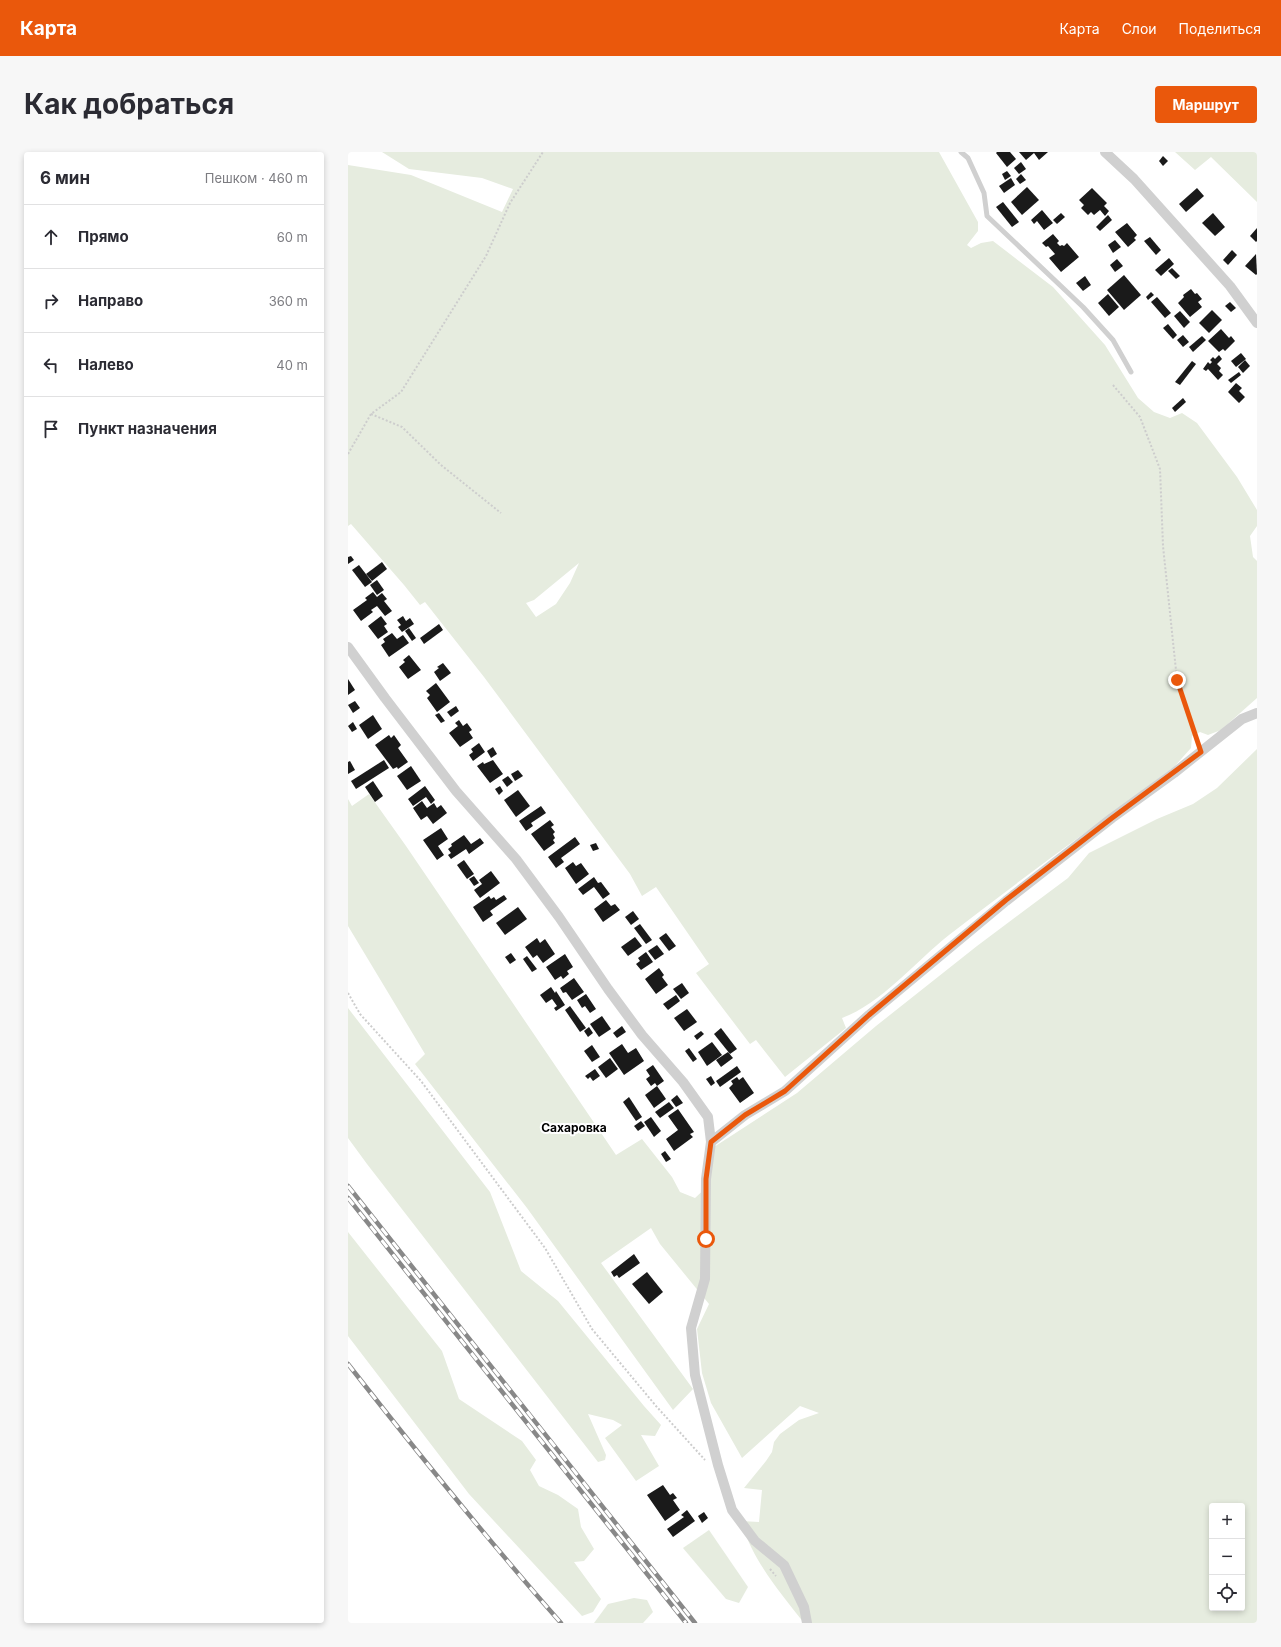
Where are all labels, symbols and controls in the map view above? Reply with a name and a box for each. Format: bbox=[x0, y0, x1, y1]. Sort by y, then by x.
text: Карта bbox=[20, 17, 77, 40]
text: Карта bbox=[1059, 20, 1100, 37]
text: Слои bbox=[1122, 20, 1157, 37]
text: Поделиться bbox=[1179, 20, 1261, 37]
button: Маршрут bbox=[1155, 86, 1257, 123]
text: Как добраться bbox=[24, 87, 234, 121]
text: 6 мин bbox=[40, 168, 90, 188]
text: Пешком · 460 m bbox=[205, 170, 308, 186]
icon: ahead bbox=[40, 226, 62, 248]
text: Прямо bbox=[78, 227, 129, 246]
text: 60 m bbox=[277, 229, 308, 245]
icon: right bbox=[40, 290, 62, 312]
text: Направо bbox=[78, 291, 143, 310]
text: 360 m bbox=[269, 293, 308, 309]
icon: left bbox=[40, 354, 62, 376]
text: Налево bbox=[78, 355, 134, 374]
text: 40 m bbox=[276, 357, 308, 373]
icon: arrive bbox=[40, 418, 62, 440]
text: Пункт назначения bbox=[78, 419, 217, 438]
route end bbox=[1168, 671, 1186, 689]
district label: Сахаровка bbox=[541, 1120, 607, 1135]
route start bbox=[697, 1230, 715, 1248]
map controls bbox=[1209, 1503, 1245, 1611]
button: + bbox=[1209, 1503, 1245, 1539]
button: − bbox=[1209, 1539, 1245, 1575]
button: locate bbox=[1209, 1575, 1245, 1611]

